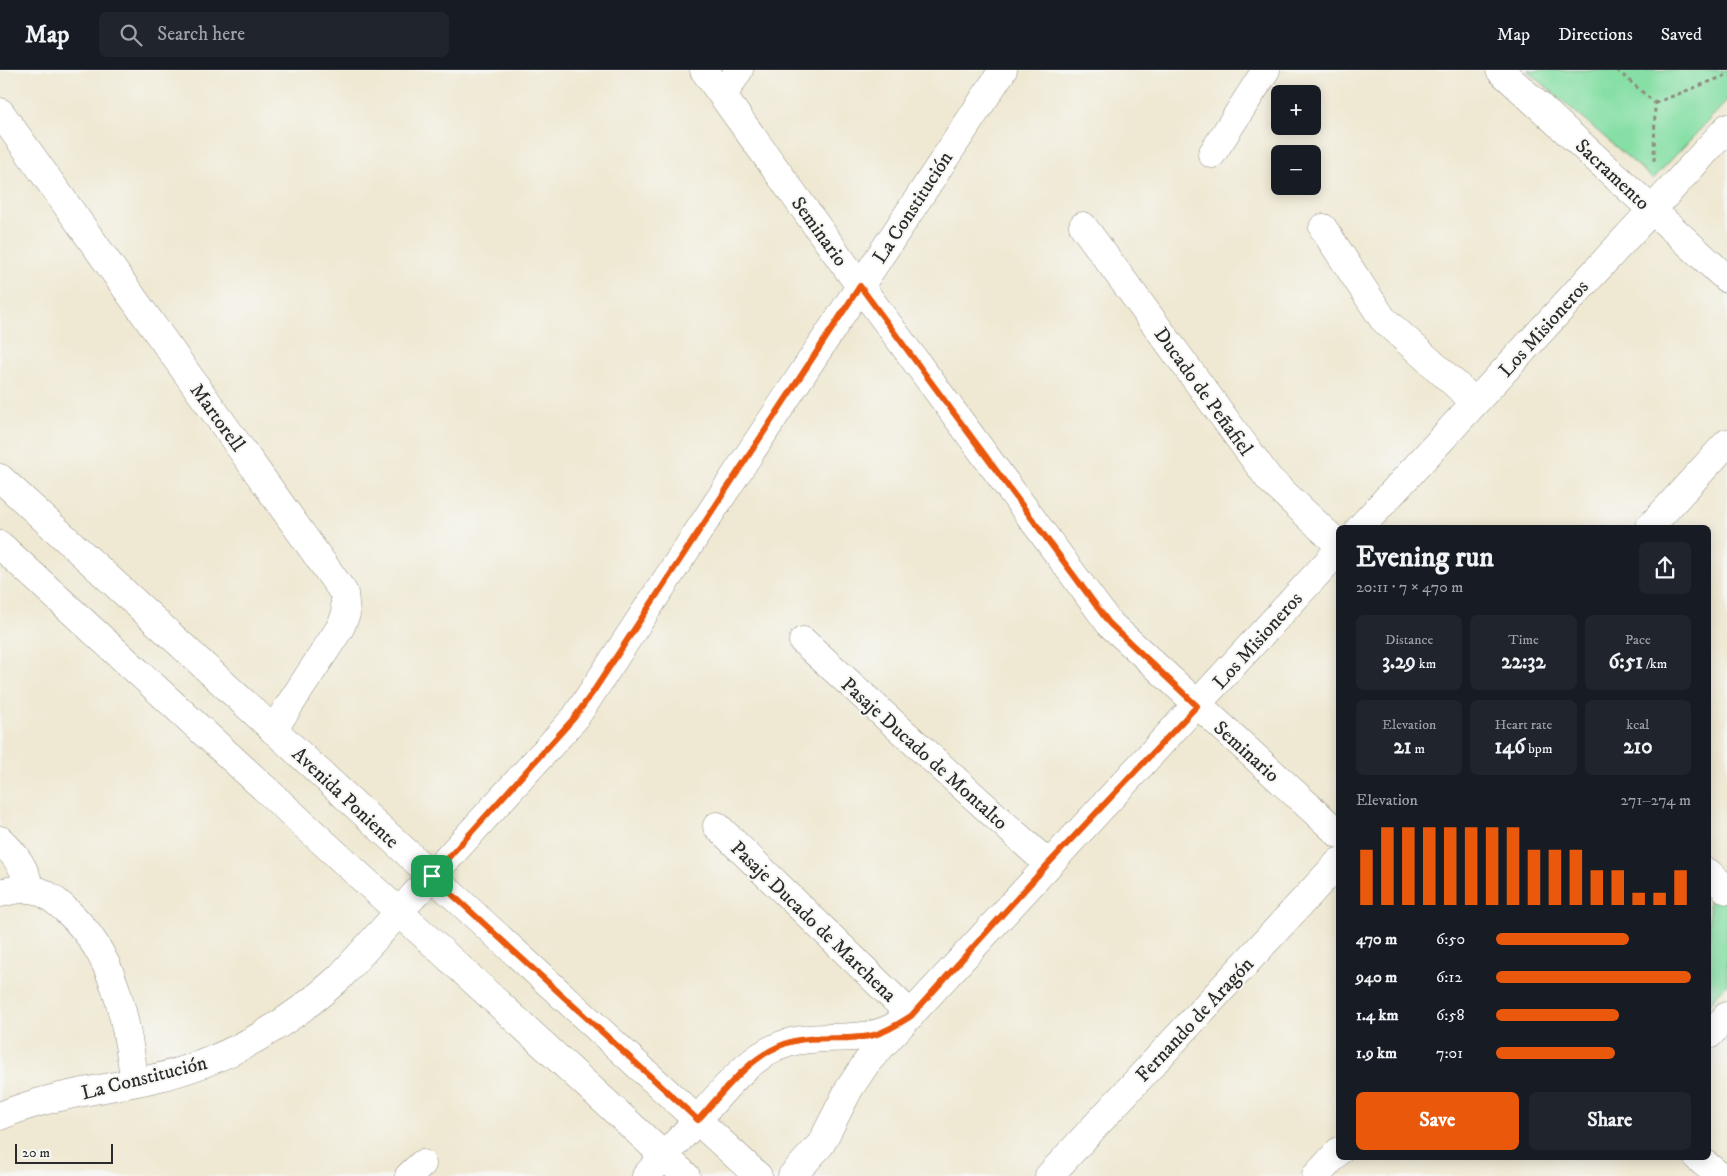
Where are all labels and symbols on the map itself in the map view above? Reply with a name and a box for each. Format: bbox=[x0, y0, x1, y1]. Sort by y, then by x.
street label: Sacramento bbox=[1569, 134, 1655, 216]
street label: La Constitución bbox=[868, 147, 959, 269]
street label: Seminario bbox=[785, 192, 852, 272]
street label: Los Misioneros bbox=[1494, 275, 1595, 383]
street label: Ducado de Peñafiel bbox=[1148, 323, 1258, 461]
street label: Martorell bbox=[184, 379, 250, 457]
street label: Los Misioneros bbox=[1208, 587, 1309, 695]
street label: Pasaje Ducado de Montalto bbox=[835, 673, 1013, 836]
street label: Seminario bbox=[1208, 716, 1284, 788]
street label: Avenida Poniente bbox=[286, 742, 404, 854]
street label: Pasaje Ducado de Marchena bbox=[725, 836, 902, 1008]
pin bbox=[411, 855, 453, 897]
street label: Fernando de Aragón bbox=[1131, 952, 1260, 1088]
street label: La Constitución bbox=[79, 1051, 210, 1106]
scale bar bbox=[15, 1141, 112, 1164]

